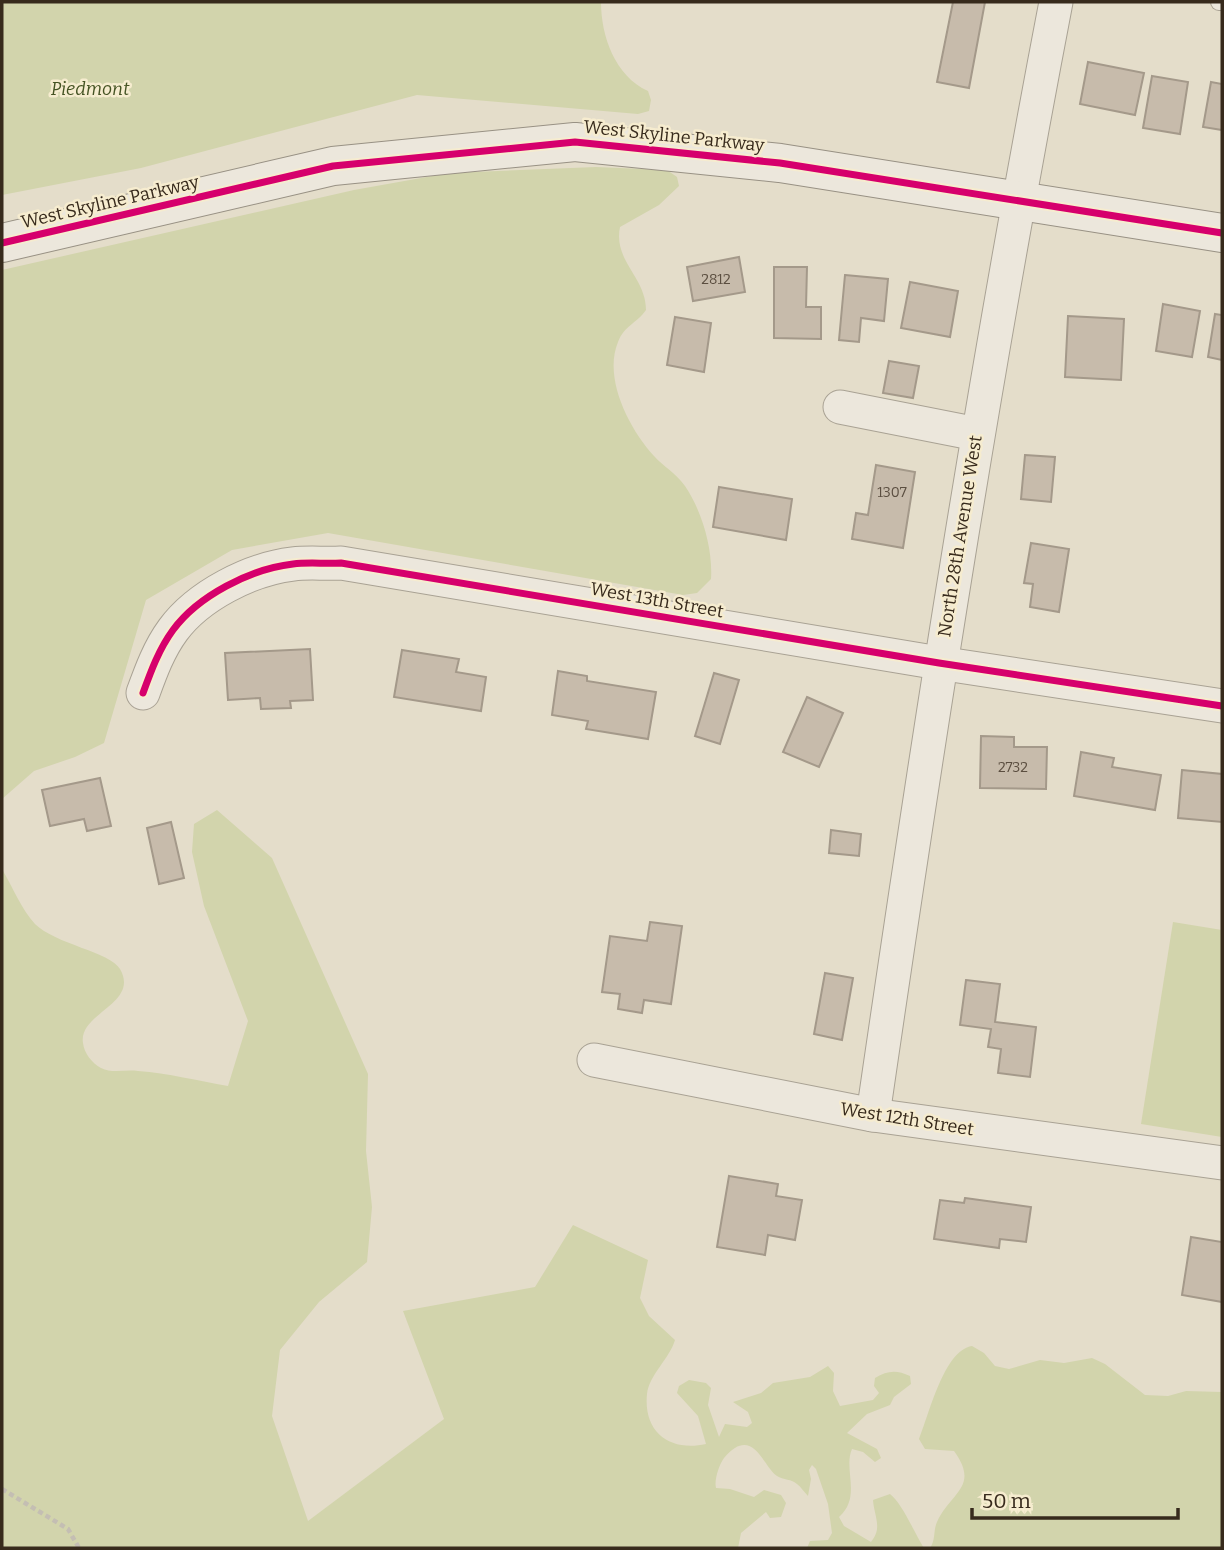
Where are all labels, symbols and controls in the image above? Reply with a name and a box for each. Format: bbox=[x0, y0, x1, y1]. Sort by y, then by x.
park label: Piedmont bbox=[51, 78, 130, 100]
street label: West Skyline Parkway bbox=[582, 116, 766, 156]
street label: West Skyline Parkway bbox=[19, 171, 202, 233]
house number: 2812 bbox=[701, 271, 731, 288]
street label: North 28th Avenue West bbox=[933, 433, 987, 638]
house number: 1307 bbox=[877, 484, 907, 501]
street label: West 13th Street bbox=[589, 577, 726, 623]
house number: 2732 bbox=[998, 759, 1028, 776]
street label: West 12th Street bbox=[839, 1098, 976, 1140]
scale bar bbox=[972, 1476, 1178, 1520]
text: 50 m bbox=[982, 1488, 1031, 1514]

